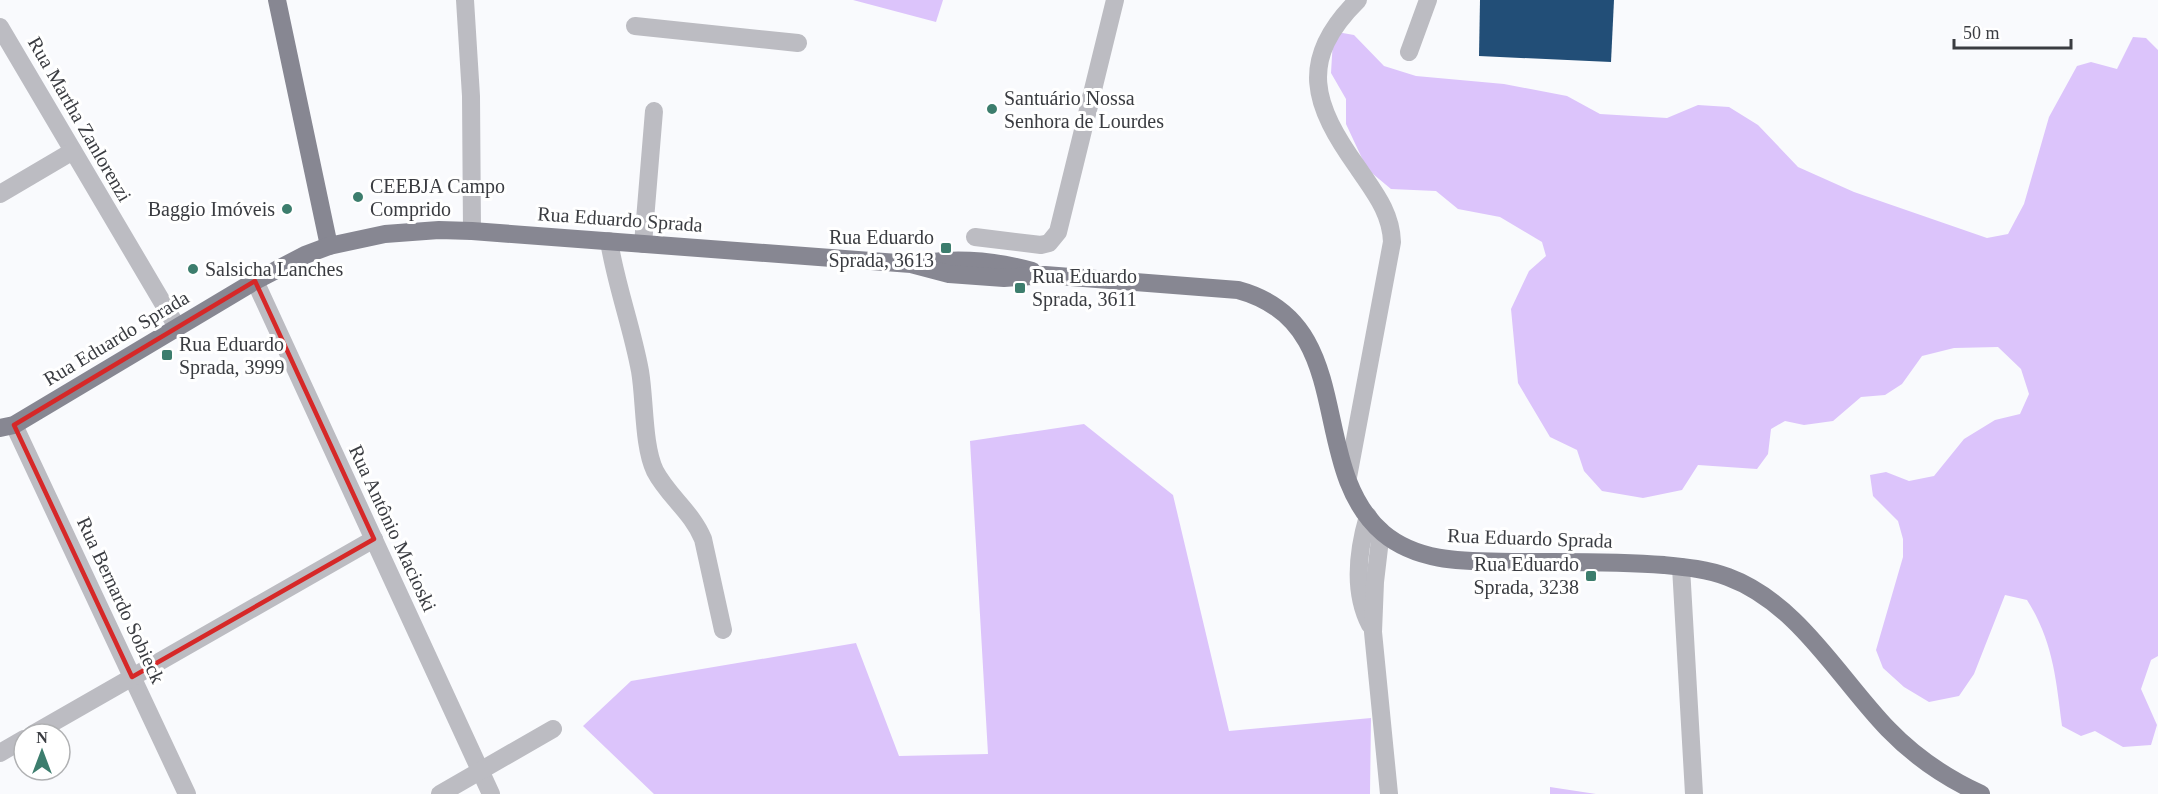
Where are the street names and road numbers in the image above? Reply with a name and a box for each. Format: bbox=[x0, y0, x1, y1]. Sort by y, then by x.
street label: Rua Martha Zanlorenzi bbox=[24, 33, 136, 206]
street label: Rua Eduardo Sprada bbox=[537, 202, 703, 237]
street label: Rua Eduardo Sprada bbox=[39, 286, 193, 391]
street label: Rua Antônio Macioski bbox=[345, 441, 441, 615]
street label: Rua Bernardo Sobieck bbox=[73, 513, 169, 687]
street label: Rua Eduardo Sprada bbox=[1447, 524, 1613, 553]

